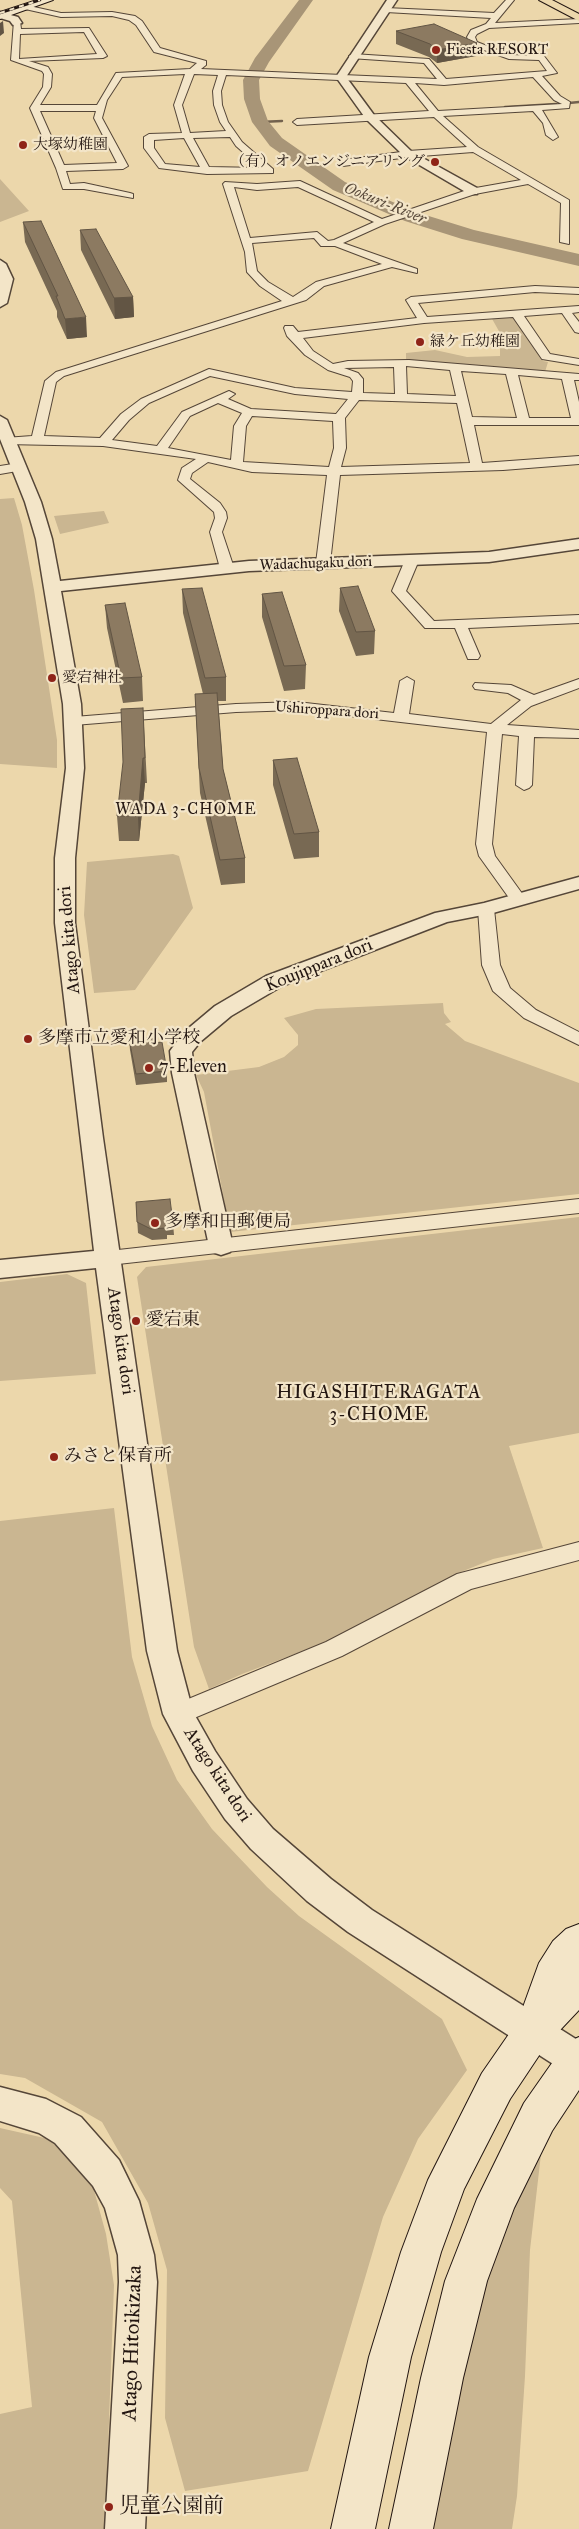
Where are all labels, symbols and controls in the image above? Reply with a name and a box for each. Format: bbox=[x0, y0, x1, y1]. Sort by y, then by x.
place label: Fiesta RESORT bbox=[446, 41, 548, 59]
marker: Fiesta RESORT bbox=[430, 44, 442, 56]
place label: 大塚幼稚園 bbox=[33, 136, 108, 154]
marker: 大塚幼稚園 bbox=[17, 139, 29, 151]
place label: （有）オノエンジニアリング bbox=[230, 153, 425, 171]
marker: （有）オノエンジニアリング bbox=[429, 156, 441, 168]
water label: Ookuri-River bbox=[341, 179, 429, 229]
place label: 緑ケ丘幼稚園 bbox=[430, 333, 520, 351]
marker: 緑ケ丘幼稚園 bbox=[414, 336, 426, 348]
street label: Wadachugaku dori bbox=[259, 553, 373, 575]
place label: 愛宕神社 bbox=[62, 669, 122, 687]
marker: 愛宕神社 bbox=[46, 672, 58, 684]
street label: Ushiroppara dori bbox=[274, 698, 380, 724]
district label: WADA 3-CHOME bbox=[114, 800, 258, 820]
street label: Atago kita dori bbox=[55, 885, 85, 995]
street label: Koujippara dori bbox=[262, 935, 376, 997]
place label: 多摩市立愛和小学校 bbox=[38, 1028, 200, 1050]
marker: 多摩市立愛和小学校 bbox=[22, 1033, 34, 1045]
place label: 7-Eleven bbox=[159, 1057, 227, 1079]
marker: 7-Eleven bbox=[143, 1062, 155, 1074]
place label: 多摩和田郵便局 bbox=[165, 1212, 291, 1234]
marker: 多摩和田郵便局 bbox=[149, 1217, 161, 1229]
street label: Atago kita dori bbox=[102, 1286, 138, 1396]
place label: 愛宕東 bbox=[146, 1310, 200, 1332]
marker: 愛宕東 bbox=[130, 1315, 142, 1327]
district label: HIGASHITERAGATA 3-CHOME bbox=[274, 1382, 484, 1426]
place label: みさと保育所 bbox=[64, 1446, 172, 1468]
marker: みさと保育所 bbox=[48, 1451, 60, 1463]
street label: Atago kita dori bbox=[178, 1724, 256, 1826]
street label: Atago Hitoikizaka bbox=[118, 2265, 148, 2421]
place label: 児童公園前 bbox=[119, 2494, 224, 2520]
marker: 児童公園前 bbox=[103, 2501, 115, 2513]

